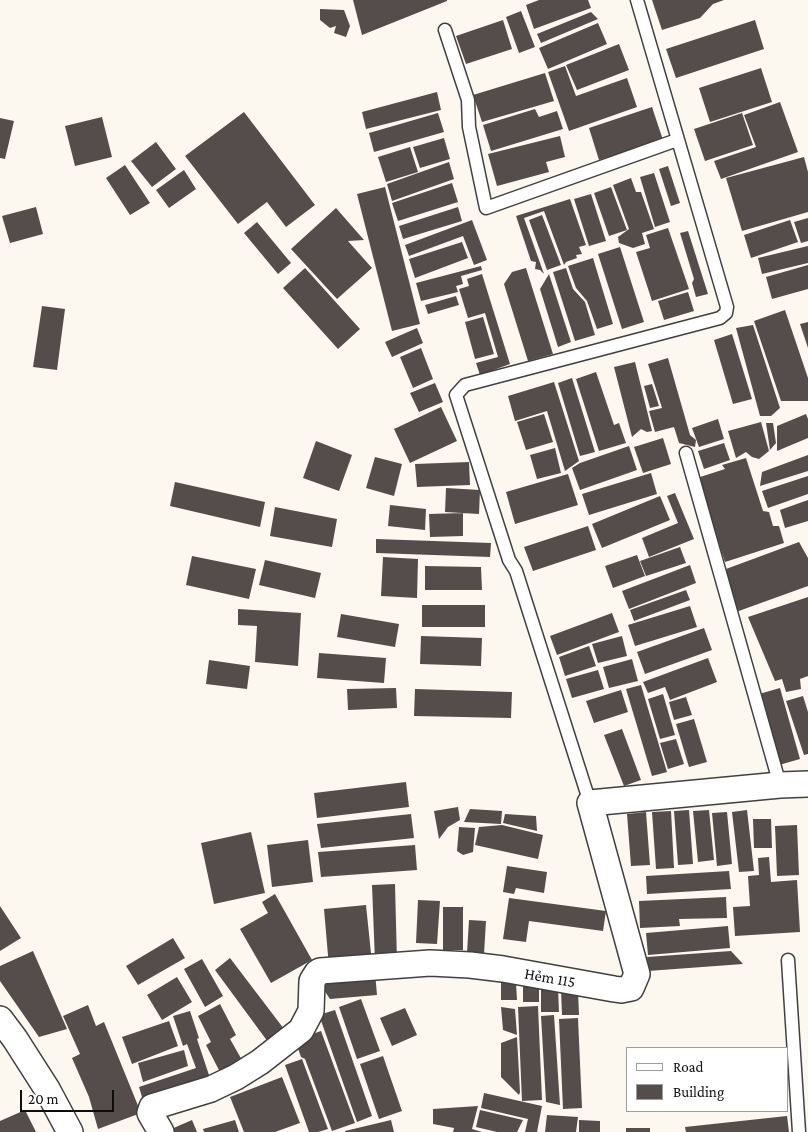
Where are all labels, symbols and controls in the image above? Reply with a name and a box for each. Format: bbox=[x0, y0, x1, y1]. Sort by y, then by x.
street label: Hẻm 115 bbox=[523, 964, 577, 992]
legend bbox=[626, 1047, 788, 1112]
text: Road bbox=[673, 1059, 703, 1075]
scale bar bbox=[22, 1080, 116, 1112]
text: Building bbox=[673, 1084, 724, 1100]
text: 20 m bbox=[28, 1091, 59, 1107]

